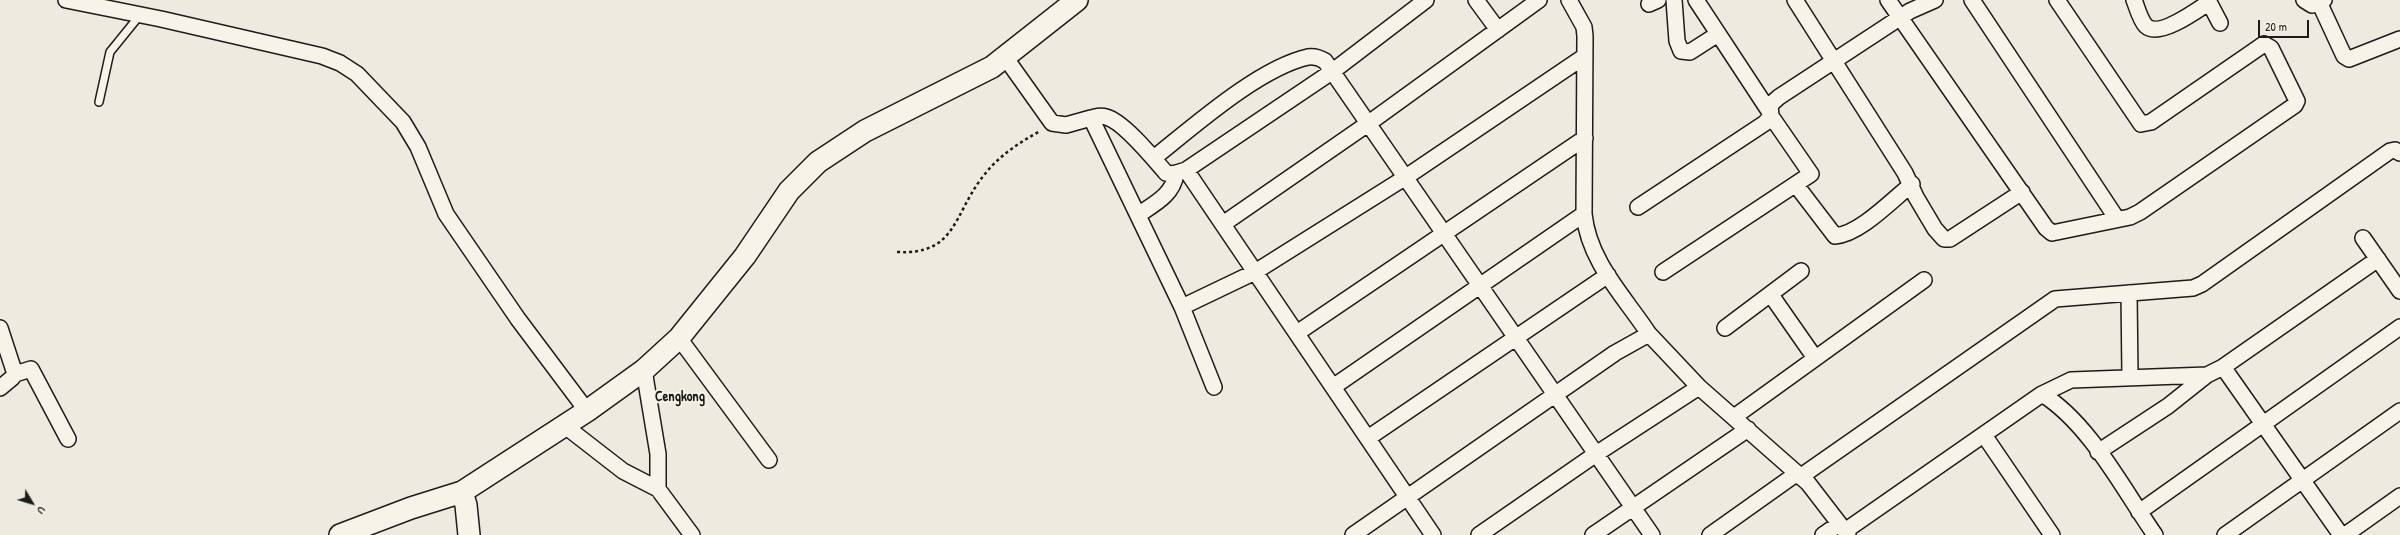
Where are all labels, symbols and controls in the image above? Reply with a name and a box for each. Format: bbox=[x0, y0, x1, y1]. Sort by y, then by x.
scale bar bbox=[2260, 12, 2311, 38]
text: 20 m bbox=[2265, 18, 2287, 35]
district label: Cengkong bbox=[655, 389, 705, 405]
north arrow bbox=[12, 483, 52, 523]
text: U bbox=[34, 504, 49, 517]

